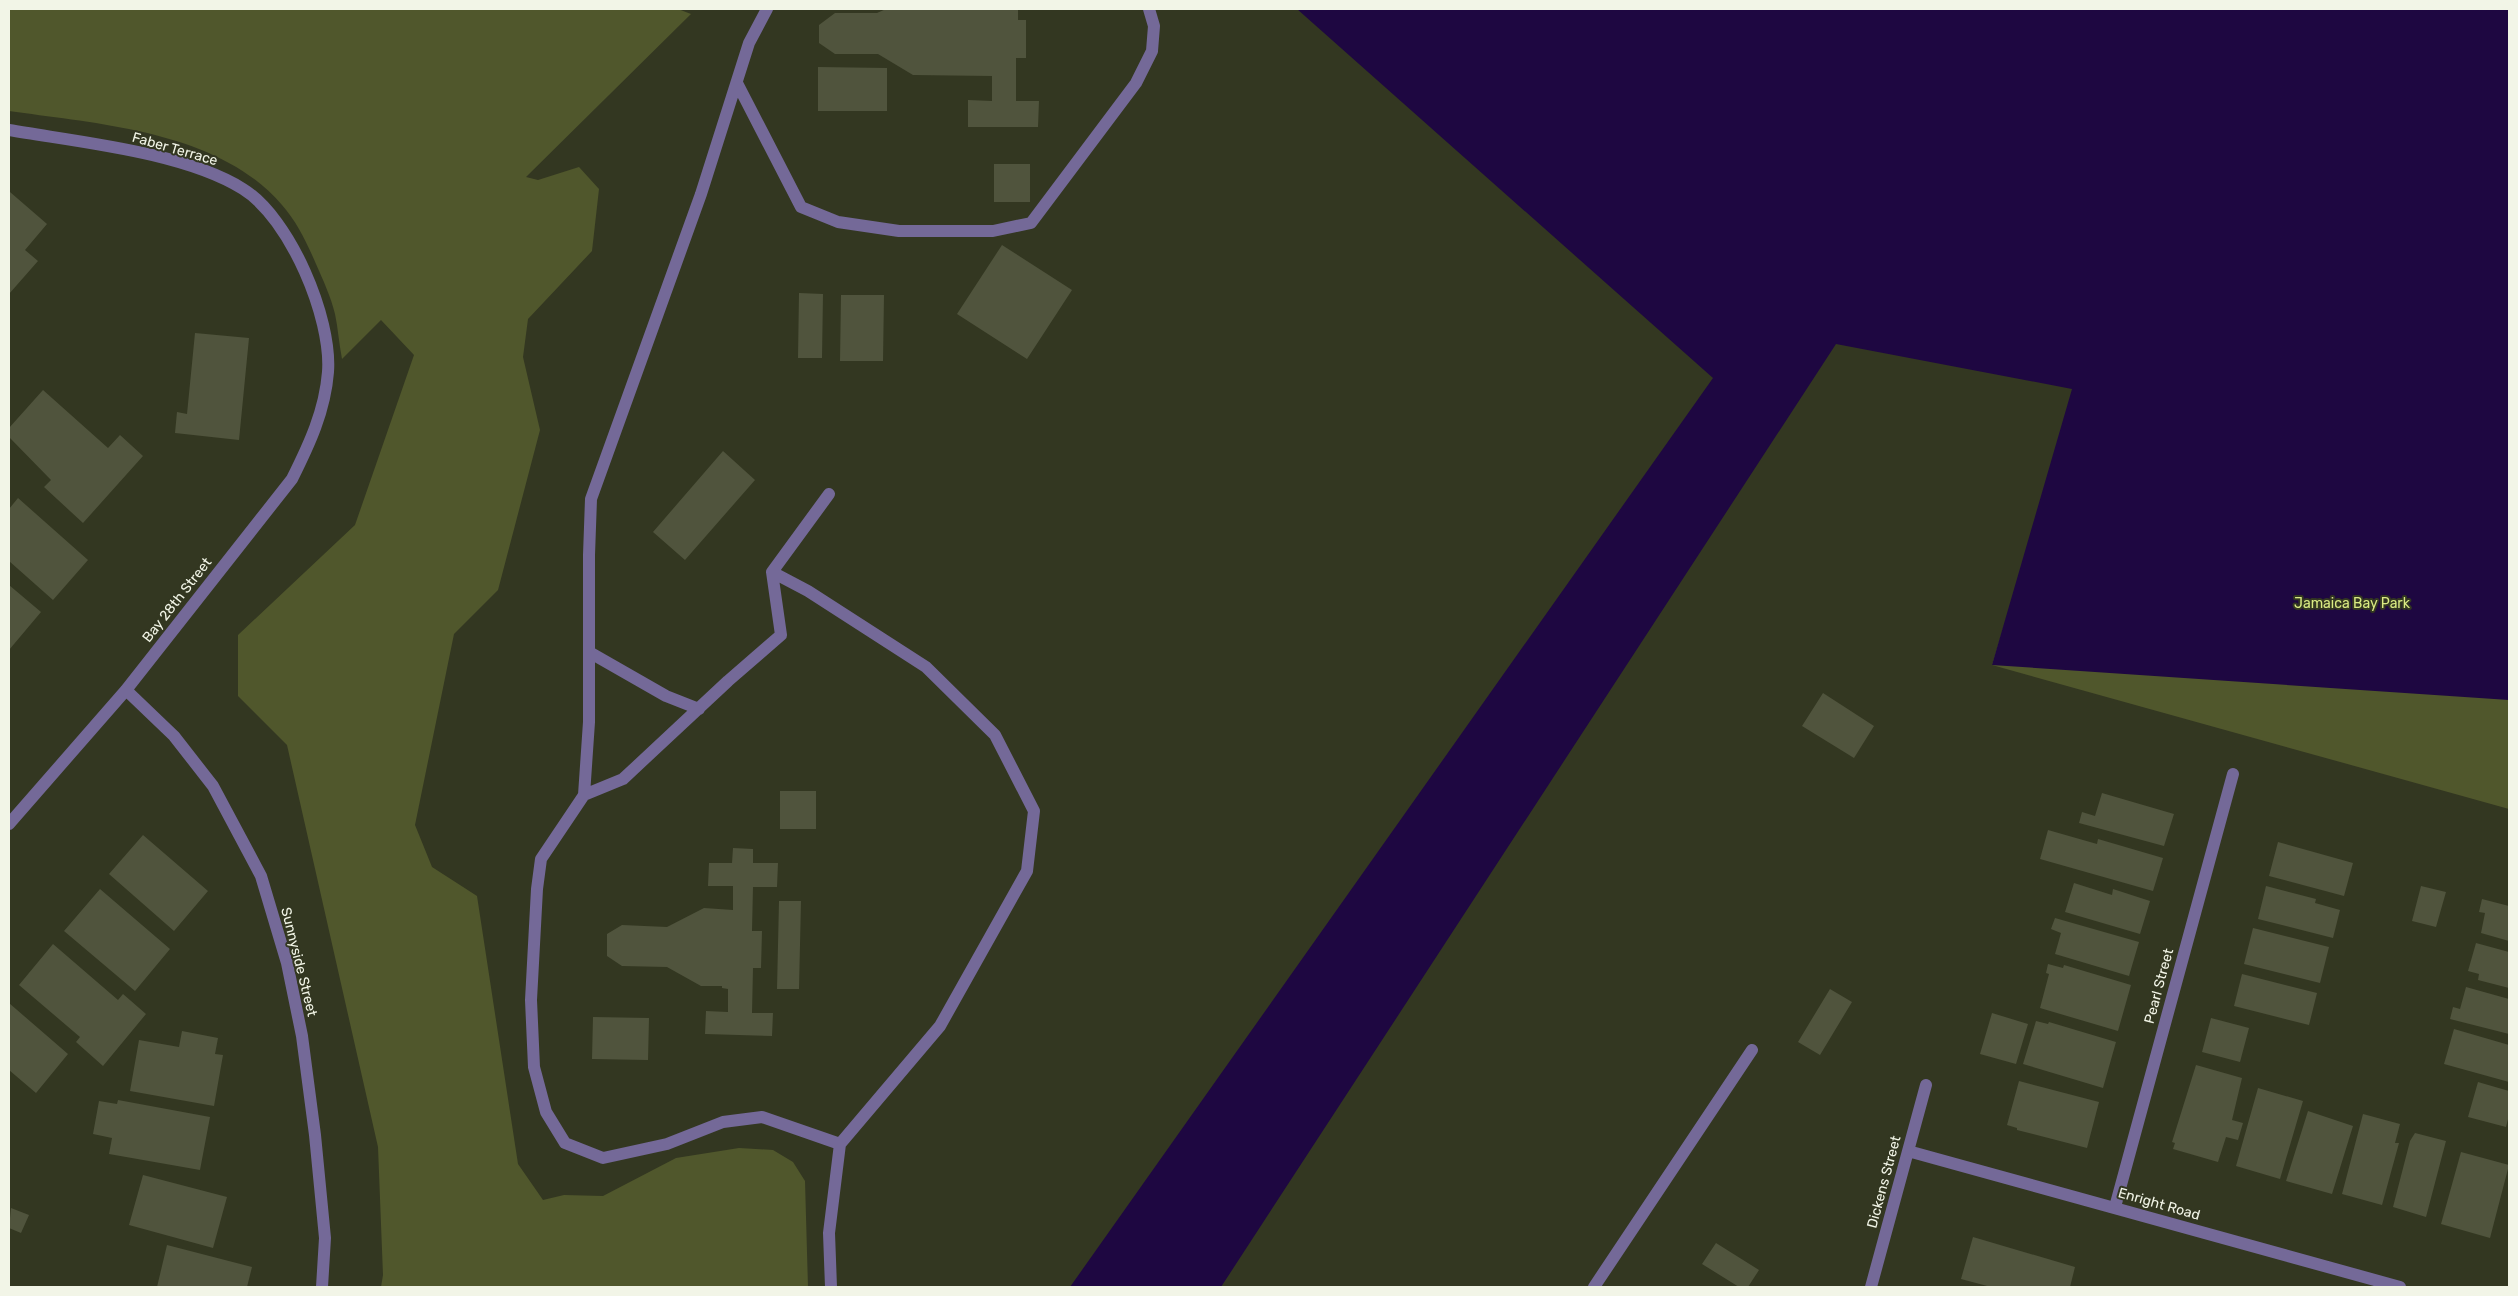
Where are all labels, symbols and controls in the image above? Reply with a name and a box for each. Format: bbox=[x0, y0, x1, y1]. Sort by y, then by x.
street label: Faber Terrace bbox=[130, 129, 220, 169]
street label: Bay 28th Street bbox=[139, 554, 216, 646]
park label: Jamaica Bay Park bbox=[2294, 595, 2411, 612]
street label: Sunnyside Street bbox=[277, 906, 321, 1019]
street label: Pearl Street bbox=[2141, 946, 2177, 1025]
street label: Dickens Street bbox=[1863, 1133, 1905, 1230]
street label: Enright Road bbox=[2116, 1184, 2202, 1224]

